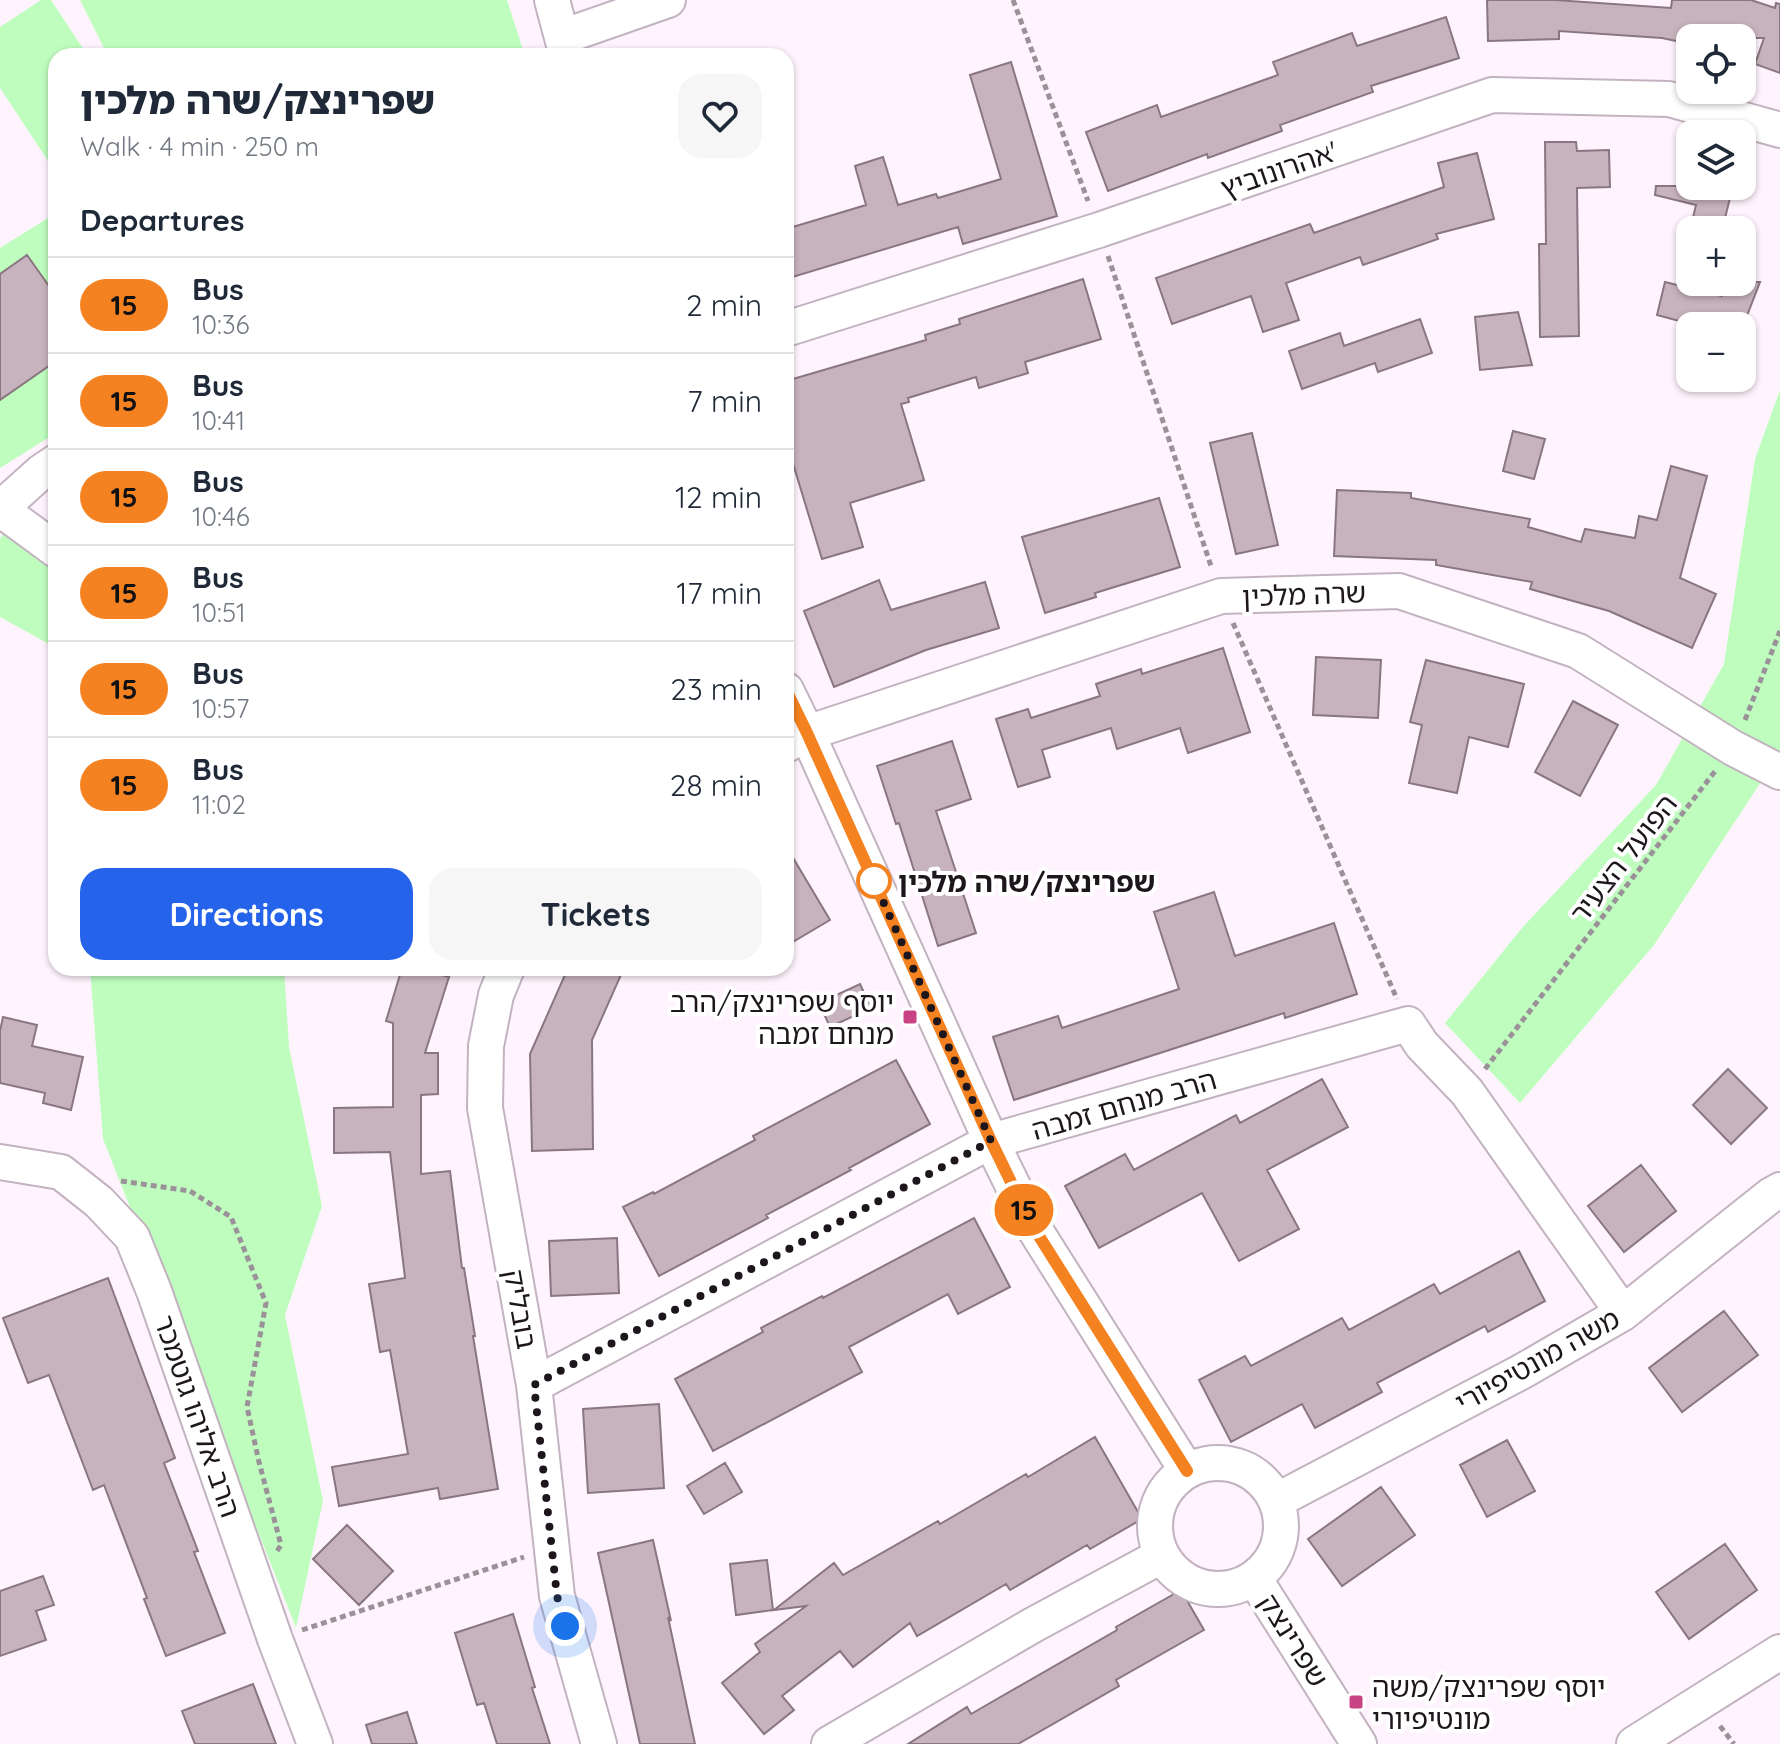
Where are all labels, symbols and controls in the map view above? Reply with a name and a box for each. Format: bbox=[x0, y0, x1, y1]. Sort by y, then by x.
map controls bbox=[1676, 24, 1756, 392]
button: locate bbox=[1676, 24, 1756, 104]
button: heart bbox=[678, 74, 762, 158]
text: שפרינצק/שרה מלכין bbox=[80, 76, 435, 124]
button: layers bbox=[1676, 120, 1756, 200]
text: Walk · 4 min · 250 m bbox=[80, 130, 319, 163]
street label: אהרונוביץ' bbox=[1216, 133, 1342, 205]
text: Departures bbox=[80, 201, 245, 239]
button: + bbox=[1676, 216, 1756, 296]
text: Bus bbox=[192, 270, 244, 308]
text: 2 min bbox=[686, 286, 762, 324]
text: 15 bbox=[110, 287, 138, 322]
text: 10:36 bbox=[192, 308, 250, 341]
button: − bbox=[1676, 312, 1756, 392]
text: Bus bbox=[192, 366, 244, 404]
text: 7 min bbox=[687, 382, 762, 420]
text: 15 bbox=[110, 383, 138, 418]
text: 10:41 bbox=[192, 404, 245, 437]
text: Bus bbox=[192, 462, 244, 500]
text: 12 min bbox=[675, 478, 762, 516]
text: 15 bbox=[110, 479, 138, 514]
text: 10:46 bbox=[192, 500, 250, 533]
text: Bus bbox=[192, 558, 244, 596]
text: 17 min bbox=[676, 574, 762, 612]
street label: שרה מלכין bbox=[1241, 574, 1367, 614]
text: 15 bbox=[110, 575, 138, 610]
text: 10:51 bbox=[192, 596, 246, 629]
text: Bus bbox=[192, 654, 244, 692]
text: 23 min bbox=[670, 670, 762, 708]
text: 15 bbox=[110, 671, 138, 706]
text: 10:57 bbox=[192, 692, 249, 725]
text: Bus bbox=[192, 750, 244, 788]
text: 28 min bbox=[670, 766, 762, 804]
text: 15 bbox=[110, 767, 138, 802]
street label: הפועל הצעיר bbox=[1562, 787, 1684, 929]
text: 11:02 bbox=[192, 788, 246, 821]
marker: שפרינצק/שרה מלכין bbox=[857, 864, 891, 898]
place label: שפרינצק/שרה מלכין bbox=[898, 864, 1155, 899]
button: Directions bbox=[80, 868, 413, 960]
button: Tickets bbox=[429, 868, 762, 960]
place label: יוסף שפרינצק/הרב מנחם זמבה bbox=[670, 984, 894, 1051]
marker: יוסף שפרינצק/הרב מנחם זמבה bbox=[901, 1008, 919, 1026]
street label: הרב מנחם זמבה bbox=[1028, 1061, 1220, 1147]
line badge: 15 bbox=[988, 1184, 1060, 1236]
text: 15 bbox=[1010, 1192, 1038, 1227]
street label: בובליק bbox=[497, 1266, 545, 1352]
street label: משה מונטיפיורי bbox=[1449, 1300, 1625, 1420]
street label: הרב אליהו גוטמכר bbox=[147, 1310, 249, 1522]
street label: שפרינצק bbox=[1252, 1587, 1336, 1693]
your location bbox=[545, 1606, 585, 1646]
place label: יוסף שפרינצק/משה מונטיפיורי bbox=[1372, 1669, 1605, 1736]
marker: יוסף שפרינצק/משה מונטיפיורי bbox=[1347, 1693, 1365, 1711]

